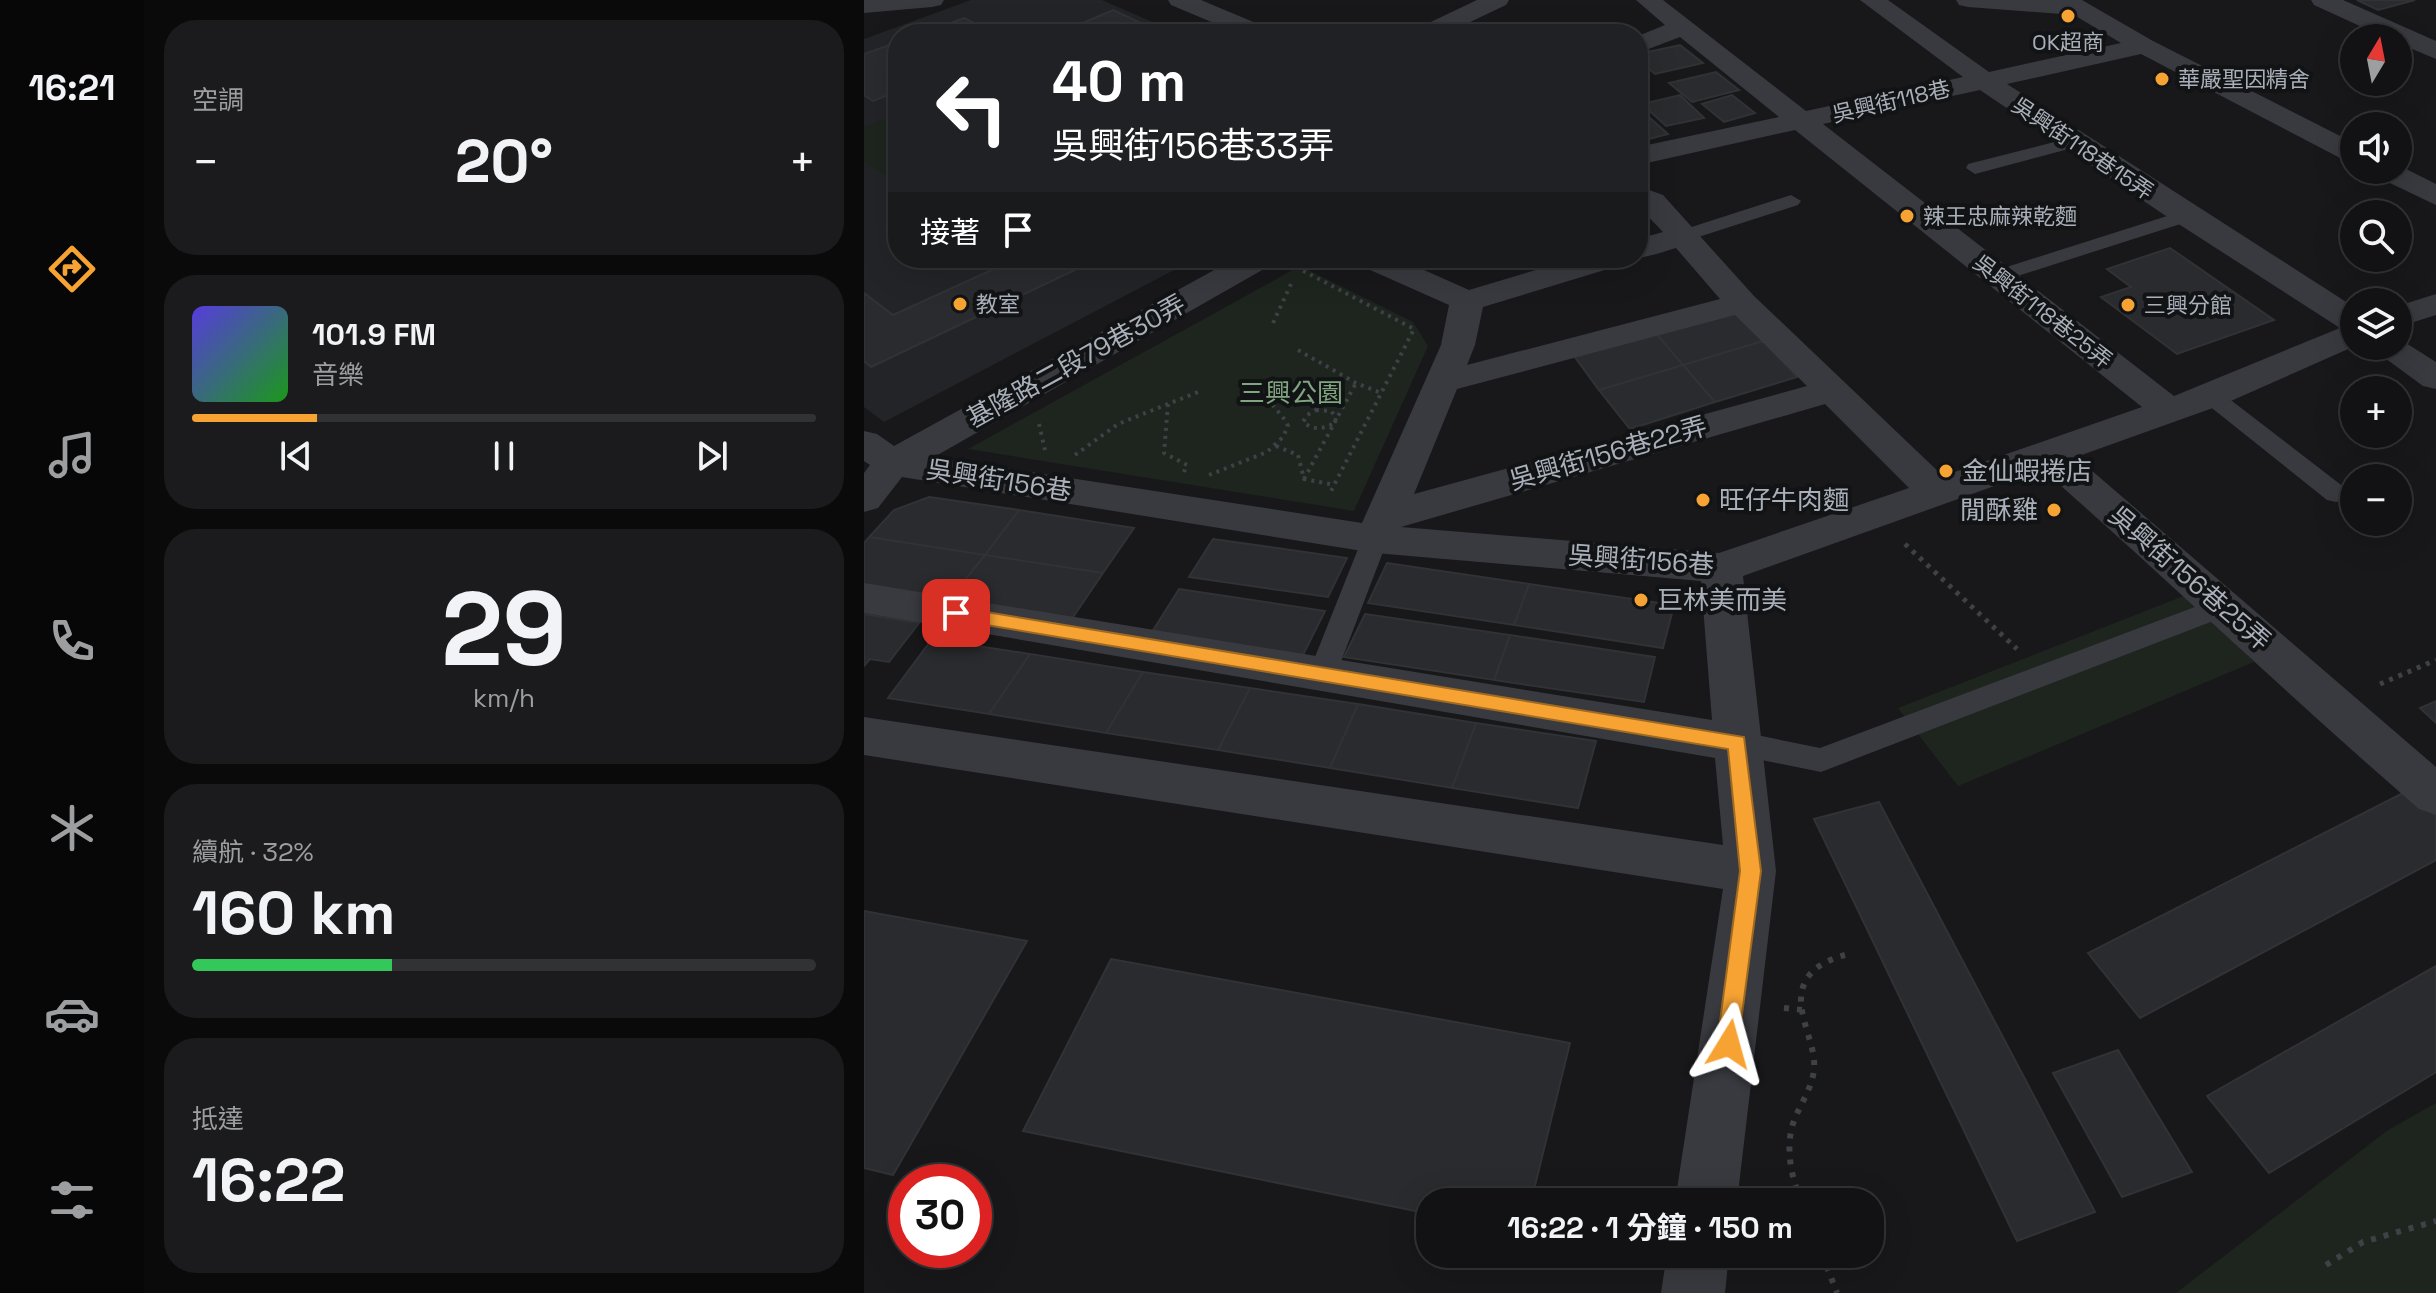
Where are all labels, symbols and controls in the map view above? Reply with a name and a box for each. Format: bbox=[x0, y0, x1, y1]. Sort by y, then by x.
marker: OK超商 bbox=[2059, 7, 2077, 25]
north arrow bbox=[2340, 24, 2412, 96]
map controls bbox=[2340, 24, 2412, 536]
place label: OK超商 bbox=[2032, 28, 2104, 56]
text: 40 m bbox=[1052, 46, 1186, 117]
icon: left bbox=[920, 56, 1024, 160]
text: 16:21 bbox=[29, 65, 115, 111]
place label: 華嚴聖因精舍 bbox=[2178, 65, 2310, 93]
marker: 華嚴聖因精舍 bbox=[2153, 70, 2171, 88]
street label: 吳興街118巷 bbox=[1829, 74, 1953, 128]
text: 空調 bbox=[192, 83, 244, 117]
street label: 吳興街118巷15弄 bbox=[2007, 90, 2159, 206]
button: sound bbox=[2340, 112, 2412, 184]
text: 20° bbox=[455, 123, 553, 200]
text: 吳興街156巷33弄 bbox=[1052, 123, 1334, 169]
text: − bbox=[192, 134, 219, 190]
text: + bbox=[789, 134, 816, 190]
button: search bbox=[2340, 200, 2412, 272]
place label: 辣王忠麻辣乾麵 bbox=[1923, 202, 2077, 230]
marker: 辣王忠麻辣乾麵 bbox=[1898, 207, 1916, 225]
icon: arrive bbox=[996, 208, 1040, 252]
text: 接著 bbox=[920, 213, 980, 252]
icon: directions bbox=[44, 241, 100, 297]
street label: 吳興街118巷25弄 bbox=[1968, 248, 2118, 374]
street label: 基隆路二段79巷30弄 bbox=[961, 287, 1191, 435]
button: layers bbox=[2340, 288, 2412, 360]
place label: 教室 bbox=[976, 290, 1020, 318]
place label: 三興分館 bbox=[2144, 291, 2232, 319]
marker: 教室 bbox=[951, 295, 969, 313]
marker: 三興分館 bbox=[2119, 296, 2137, 314]
text: 101.9 FM bbox=[312, 315, 436, 354]
text: 音樂 bbox=[312, 358, 364, 392]
park label: 三興公園 bbox=[1239, 376, 1343, 410]
button: + bbox=[2340, 376, 2412, 448]
street label: 吳興街156巷22弄 bbox=[1505, 409, 1711, 497]
icon: music bbox=[44, 427, 100, 483]
icon: previous bbox=[274, 434, 318, 478]
icon: pause bbox=[482, 434, 526, 478]
icon: next bbox=[690, 434, 734, 478]
street label: 吳興街156巷 bbox=[924, 452, 1074, 508]
place label: 金仙蝦捲店 bbox=[1962, 454, 2092, 488]
marker: 金仙蝦捲店 bbox=[1937, 462, 1955, 480]
button: − bbox=[2340, 464, 2412, 536]
place label: 旺仔牛肉麵 bbox=[1719, 483, 1849, 517]
marker: 旺仔牛肉麵 bbox=[1694, 491, 1712, 509]
place label: 閒酥雞 bbox=[1960, 493, 2038, 527]
street label: 吳興街156巷25弄 bbox=[2102, 498, 2278, 658]
marker: 閒酥雞 bbox=[2045, 501, 2063, 519]
street label: 吳興街156巷 bbox=[1567, 538, 1715, 582]
text: 29 bbox=[441, 563, 567, 695]
pin bbox=[922, 579, 990, 647]
place label: 巨林美而美 bbox=[1657, 583, 1787, 617]
icon: arrive bbox=[934, 591, 978, 635]
marker: 巨林美而美 bbox=[1632, 591, 1650, 609]
icon: phone bbox=[44, 613, 100, 669]
text: km/h bbox=[473, 681, 535, 715]
icon: climate bbox=[44, 800, 100, 856]
text: 續航 · 32% bbox=[192, 835, 314, 869]
text: 160 km bbox=[192, 875, 395, 952]
icon: car bbox=[44, 986, 100, 1042]
position arrow bbox=[1687, 1002, 1771, 1086]
text: 抵達 bbox=[192, 1102, 244, 1136]
text: 16:22 bbox=[192, 1142, 345, 1219]
speed limit sign: 30 bbox=[888, 1164, 992, 1268]
icon: filters bbox=[44, 1172, 100, 1228]
text: 16:22 · 1 分鐘 · 150 m bbox=[1507, 1208, 1793, 1247]

